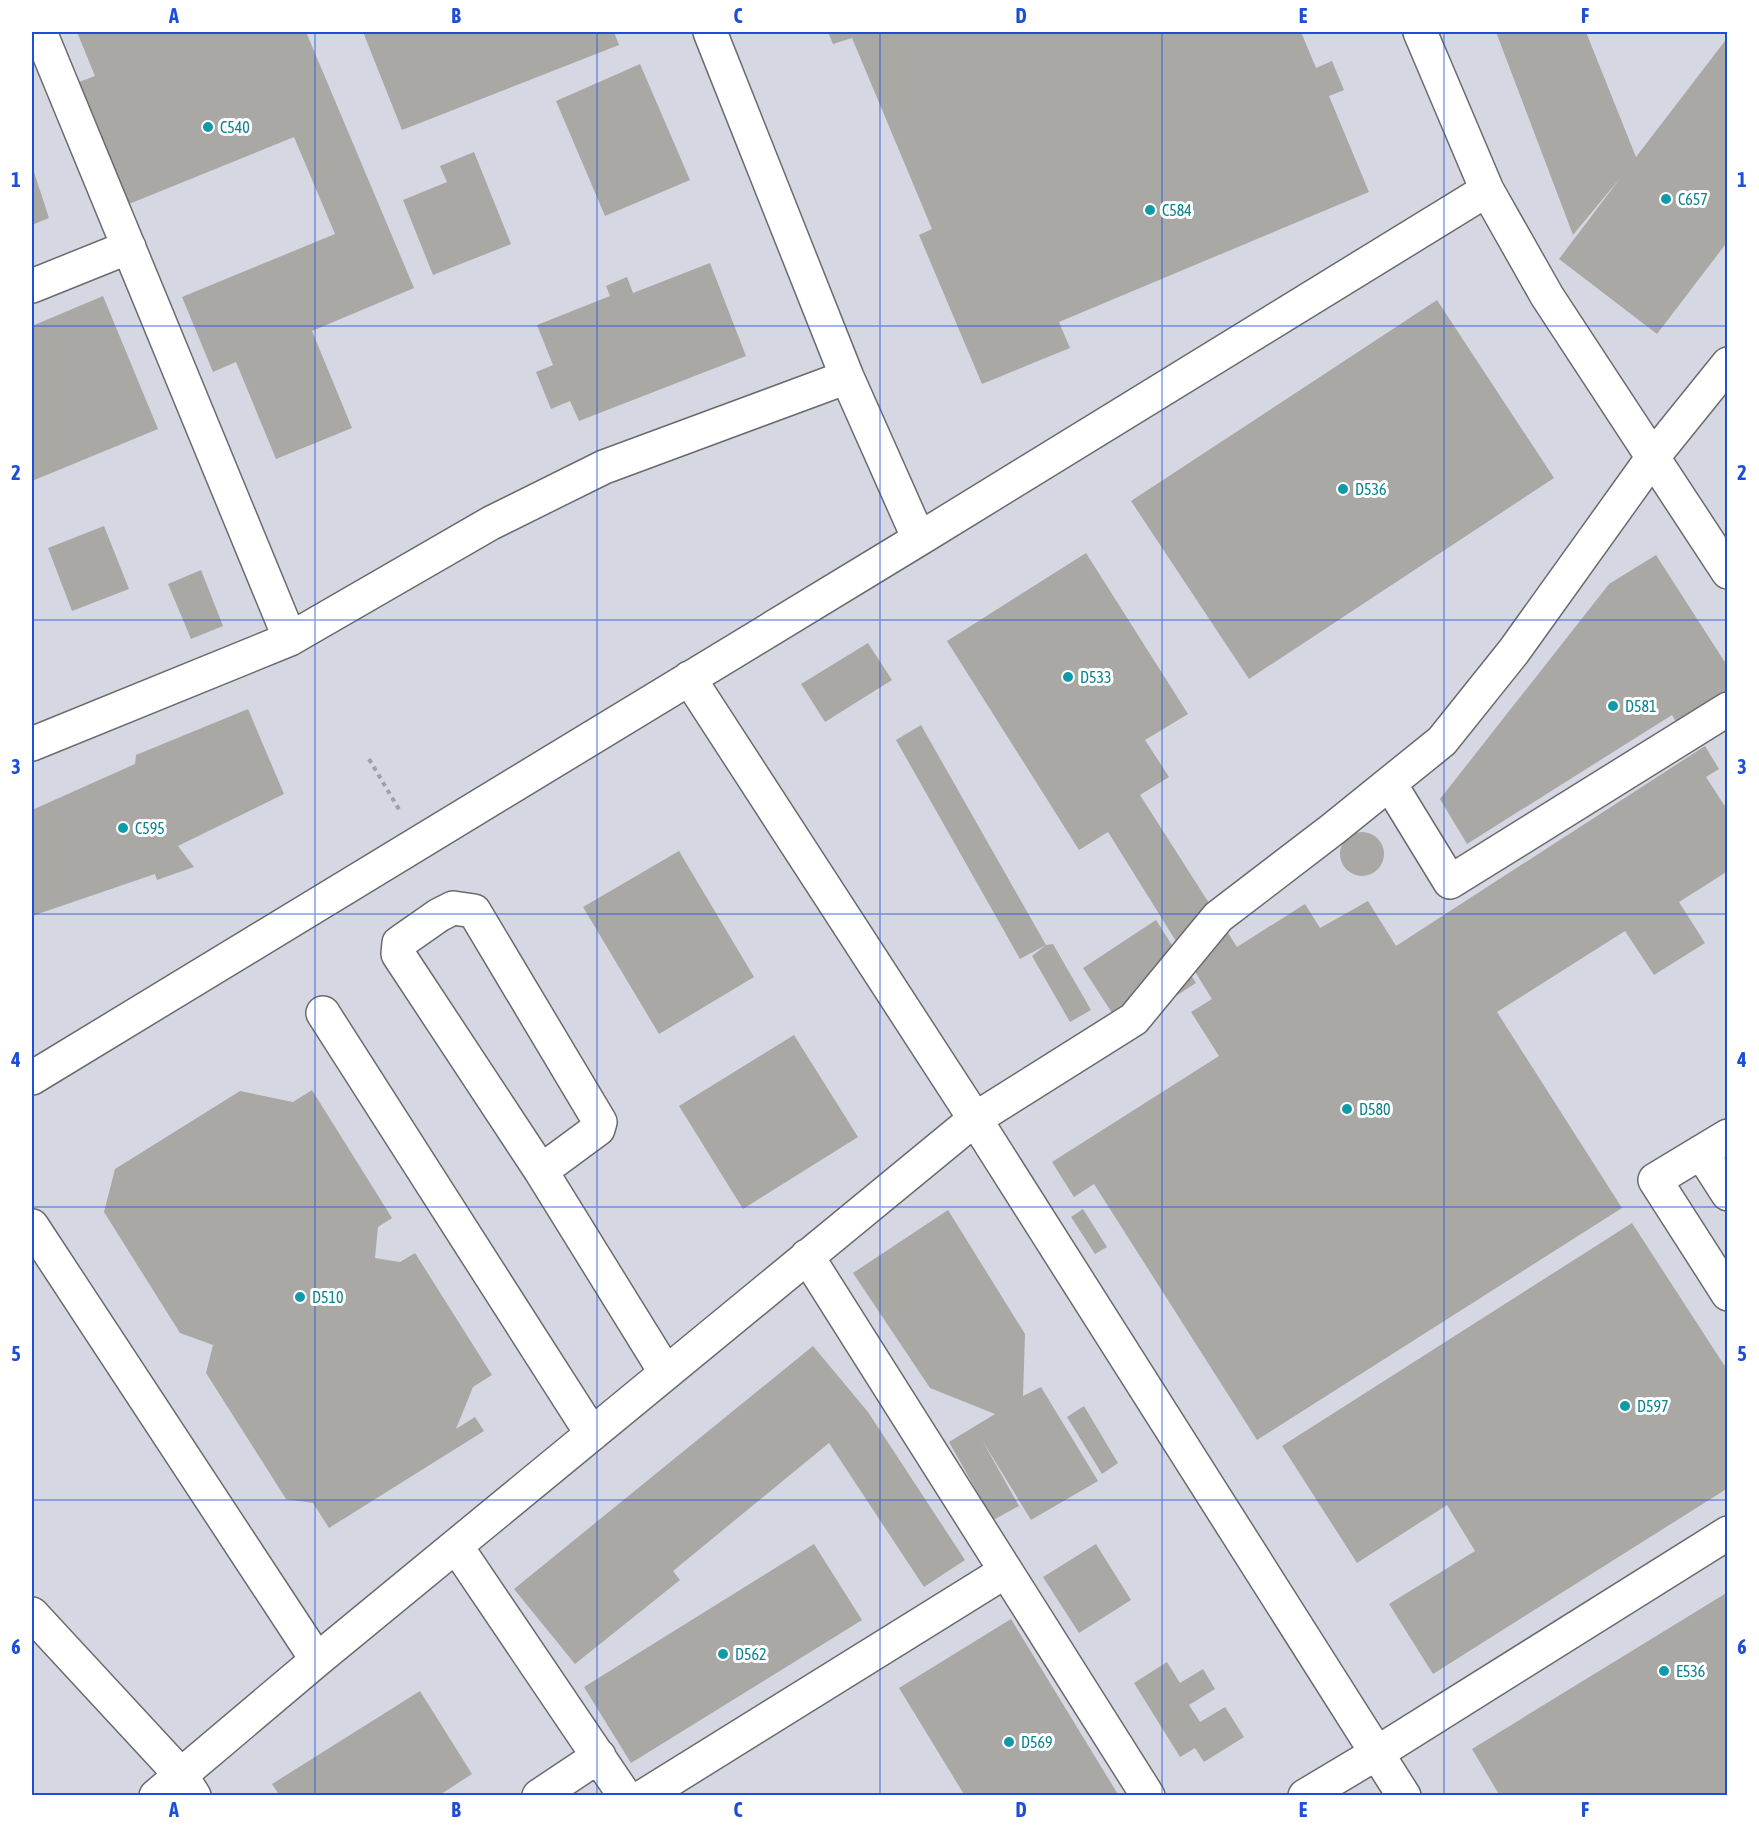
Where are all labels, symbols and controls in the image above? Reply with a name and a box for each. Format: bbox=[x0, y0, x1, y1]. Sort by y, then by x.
text: A bbox=[168, 4, 179, 27]
text: B bbox=[451, 4, 461, 27]
text: C bbox=[734, 4, 743, 27]
text: D bbox=[1015, 4, 1027, 27]
text: E bbox=[1299, 4, 1308, 27]
text: F bbox=[1581, 4, 1589, 27]
place label: C540 bbox=[220, 118, 250, 136]
marker: C540 bbox=[201, 120, 215, 134]
text: 1 bbox=[11, 168, 21, 191]
text: 1 bbox=[1737, 168, 1747, 191]
place label: C657 bbox=[1678, 190, 1708, 208]
marker: C657 bbox=[1659, 192, 1673, 206]
place label: C584 bbox=[1162, 201, 1192, 219]
marker: C584 bbox=[1143, 203, 1157, 217]
text: 2 bbox=[11, 461, 21, 484]
text: 2 bbox=[1737, 461, 1747, 484]
place label: D536 bbox=[1355, 480, 1387, 498]
marker: D536 bbox=[1336, 482, 1350, 496]
place label: D533 bbox=[1080, 668, 1112, 686]
marker: D533 bbox=[1061, 670, 1075, 684]
place label: D581 bbox=[1625, 697, 1657, 715]
marker: D581 bbox=[1606, 699, 1620, 713]
text: 3 bbox=[11, 755, 21, 778]
text: 3 bbox=[1737, 755, 1747, 778]
place label: C595 bbox=[135, 819, 165, 837]
marker: C595 bbox=[116, 821, 130, 835]
text: 4 bbox=[10, 1048, 21, 1071]
text: 4 bbox=[1736, 1048, 1747, 1071]
place label: D580 bbox=[1359, 1100, 1391, 1118]
marker: D580 bbox=[1340, 1102, 1354, 1116]
place label: D510 bbox=[312, 1288, 344, 1306]
marker: D510 bbox=[293, 1290, 307, 1304]
text: 5 bbox=[11, 1342, 21, 1365]
text: 5 bbox=[1737, 1342, 1747, 1365]
place label: D597 bbox=[1637, 1397, 1669, 1415]
marker: D597 bbox=[1618, 1399, 1632, 1413]
text: 6 bbox=[11, 1635, 21, 1658]
text: 6 bbox=[1737, 1635, 1747, 1658]
place label: D562 bbox=[735, 1645, 767, 1663]
marker: D562 bbox=[716, 1647, 730, 1661]
place label: E536 bbox=[1676, 1662, 1705, 1680]
marker: E536 bbox=[1657, 1664, 1671, 1678]
place label: D569 bbox=[1021, 1733, 1053, 1751]
marker: D569 bbox=[1002, 1735, 1016, 1749]
text: A bbox=[168, 1798, 179, 1821]
text: B bbox=[451, 1798, 461, 1821]
text: C bbox=[734, 1798, 743, 1821]
text: D bbox=[1015, 1798, 1027, 1821]
text: E bbox=[1299, 1798, 1308, 1821]
text: F bbox=[1581, 1798, 1589, 1821]

